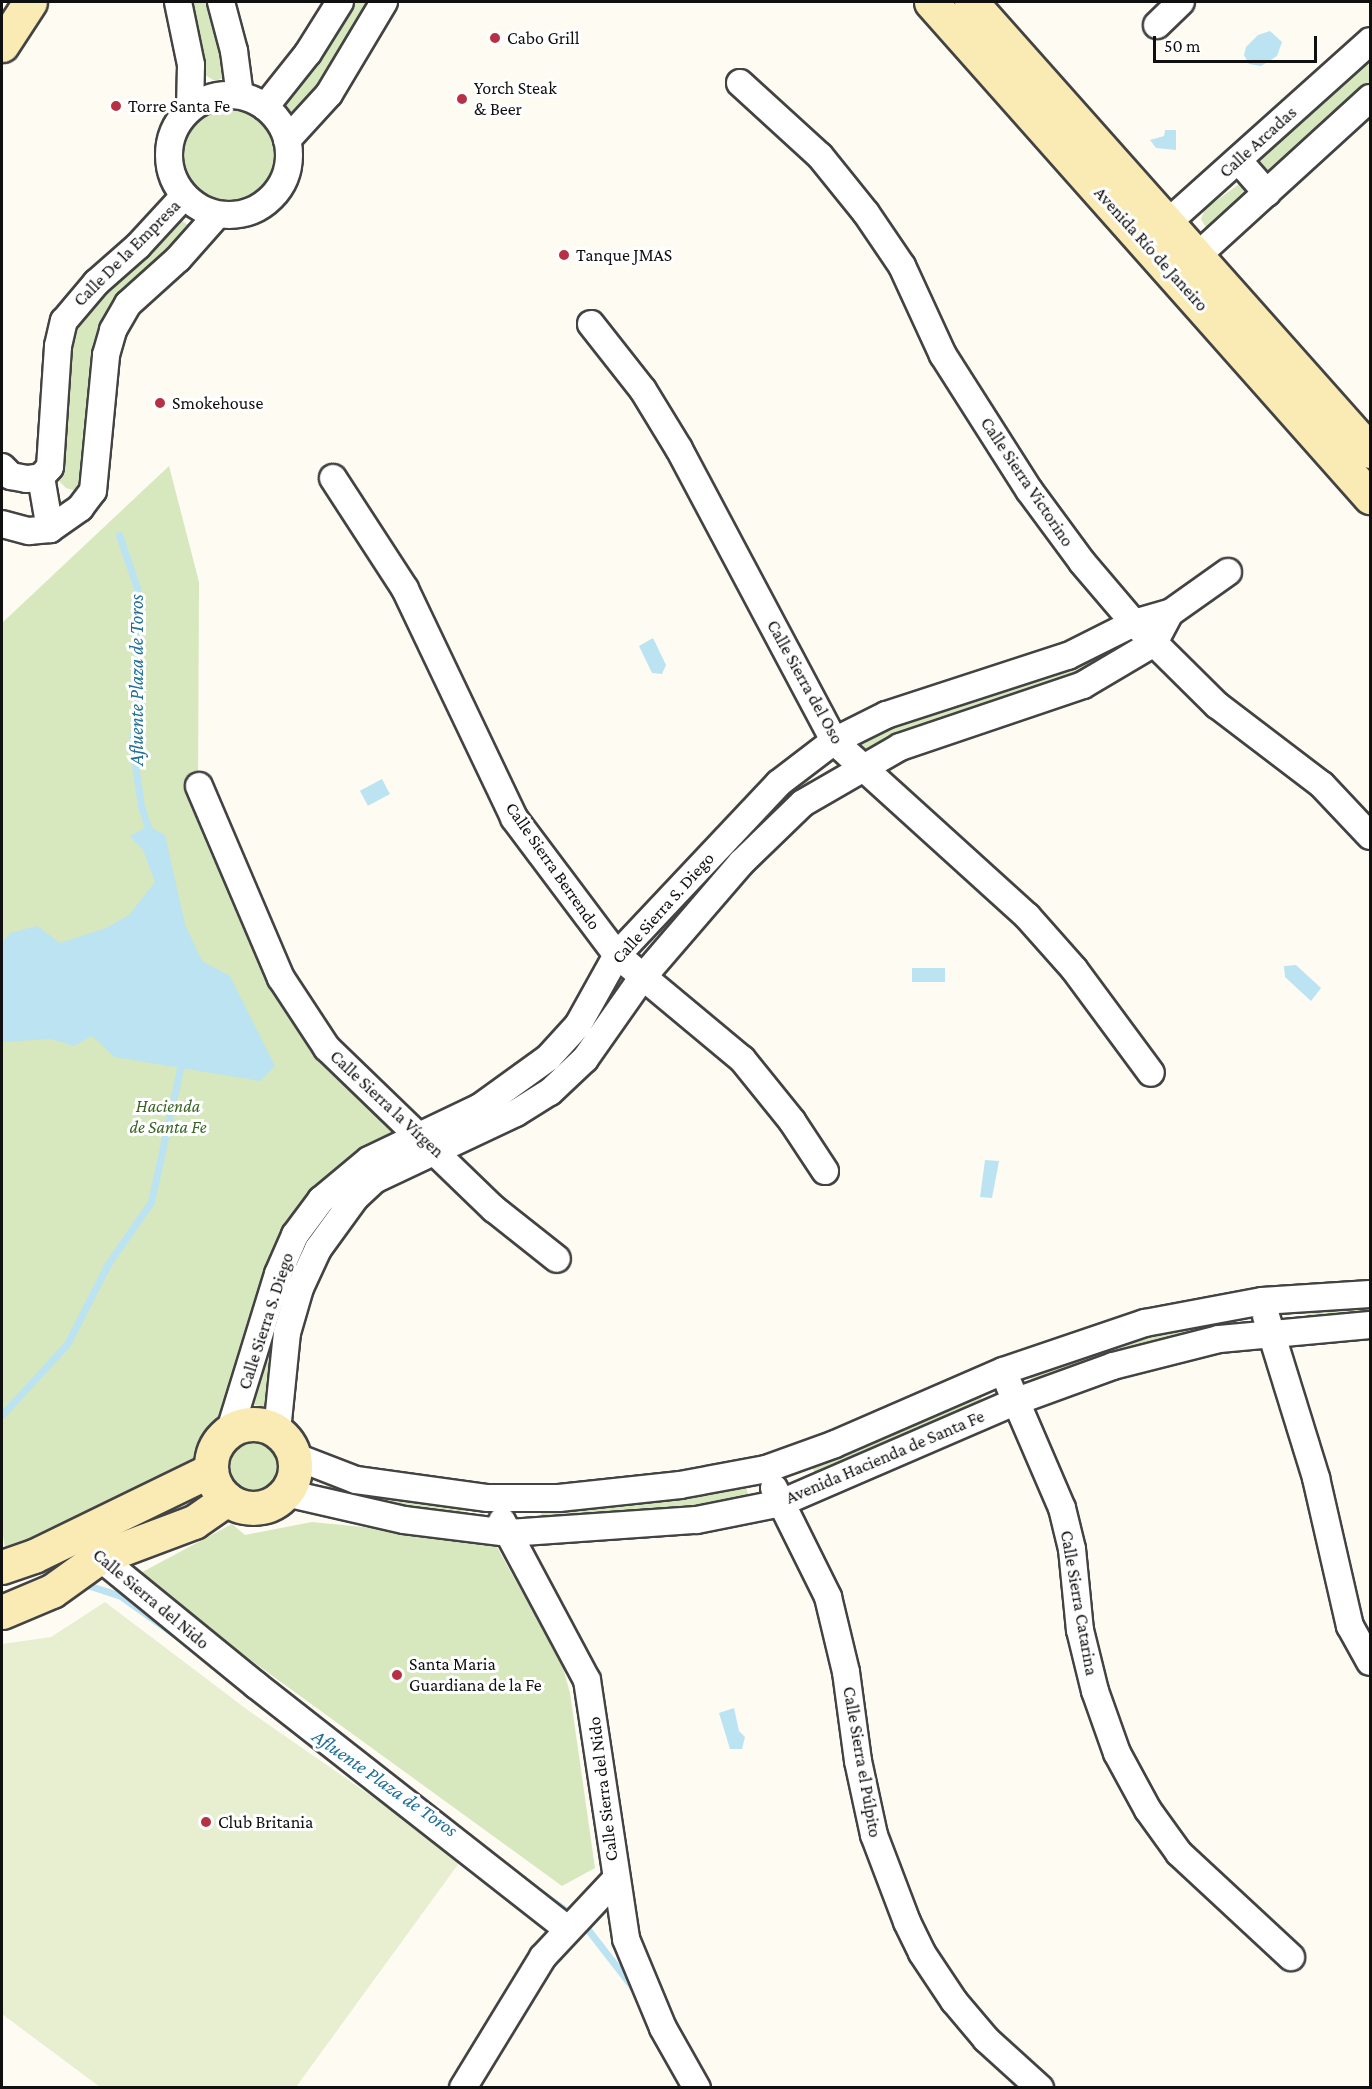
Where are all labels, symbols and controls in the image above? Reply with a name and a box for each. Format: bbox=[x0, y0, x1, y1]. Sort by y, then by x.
scale bar bbox=[1156, 24, 1320, 62]
place label: Cabo Grill bbox=[507, 27, 579, 49]
marker: Cabo Grill bbox=[488, 31, 502, 45]
text: 50 m bbox=[1164, 36, 1201, 56]
place label: Yorch Steak & Beer bbox=[474, 78, 557, 121]
marker: Yorch Steak & Beer bbox=[455, 92, 469, 106]
place label: Torre Santa Fe bbox=[128, 95, 230, 117]
marker: Torre Santa Fe bbox=[109, 99, 123, 113]
street label: Calle Arcadas bbox=[1215, 102, 1301, 182]
street label: Avenida Río de Janeiro bbox=[1089, 182, 1213, 316]
street label: Calle De la Empresa bbox=[69, 195, 185, 311]
place label: Tanque JMAS bbox=[576, 244, 672, 266]
marker: Tanque JMAS bbox=[557, 248, 571, 262]
place label: Smokehouse bbox=[172, 392, 263, 414]
marker: Smokehouse bbox=[153, 396, 167, 410]
street label: Calle Sierra Victorino bbox=[976, 413, 1078, 551]
water label: Afluente Plaza de Toros bbox=[124, 594, 148, 766]
street label: Calle Sierra del Oso bbox=[762, 616, 848, 748]
street label: Calle Sierra Berrendo bbox=[501, 798, 605, 934]
street label: Calle Sierra S. Diego bbox=[607, 848, 719, 968]
street label: Calle Sierra la Vírgen bbox=[325, 1046, 449, 1162]
park label: Hacienda de Santa Fe bbox=[129, 1096, 207, 1138]
street label: Calle Sierra S. Diego bbox=[234, 1250, 298, 1392]
street label: Avenida Hacienda de Santa Fe bbox=[782, 1405, 988, 1509]
street label: Calle Sierra Catarina bbox=[1056, 1529, 1102, 1677]
street label: Calle Sierra del Nido bbox=[88, 1544, 214, 1654]
place label: Santa Maria Guardiana de la Fe bbox=[409, 1654, 542, 1696]
marker: Santa Maria Guardiana de la Fe bbox=[390, 1668, 404, 1682]
street label: Calle Sierra el Púlpito bbox=[838, 1685, 886, 1839]
street label: Calle Sierra del Nido bbox=[583, 1716, 623, 1862]
water label: Afluente Plaza de Toros bbox=[308, 1724, 462, 1842]
place label: Club Britania bbox=[218, 1811, 313, 1833]
marker: Club Britania bbox=[199, 1815, 213, 1829]

